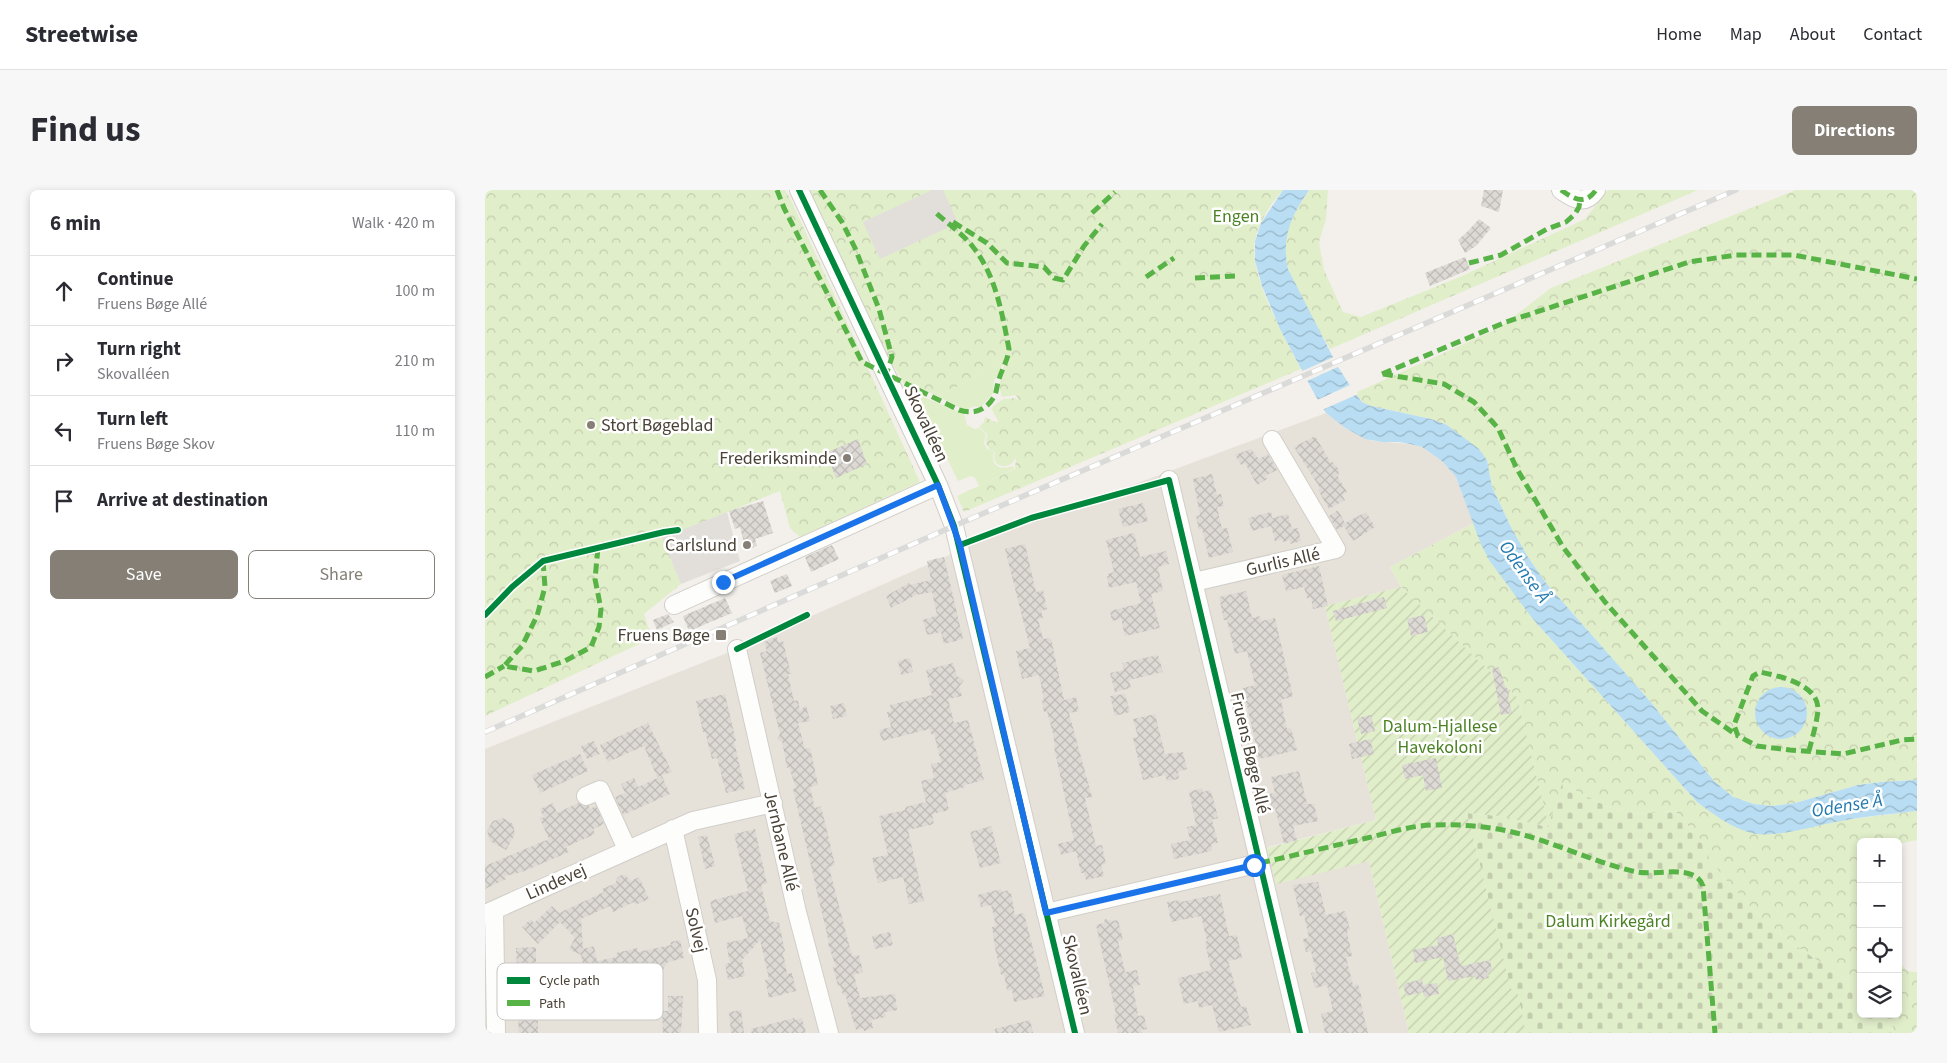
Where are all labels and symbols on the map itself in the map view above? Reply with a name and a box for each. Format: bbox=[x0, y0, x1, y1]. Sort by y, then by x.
park label: Engen bbox=[1213, 204, 1259, 229]
street label: Skovalléen bbox=[897, 382, 955, 466]
place label: Stort Bøgeblad bbox=[601, 413, 713, 438]
marker: Stort Bøgeblad bbox=[585, 419, 597, 431]
place label: Frederiksminde bbox=[719, 446, 837, 471]
marker: Frederiksminde bbox=[841, 452, 853, 464]
place label: Carlslund bbox=[665, 533, 737, 558]
water label: Odense Å bbox=[1492, 535, 1556, 609]
marker: Carlslund bbox=[741, 539, 753, 551]
street label: Gurlis Allé bbox=[1244, 541, 1323, 583]
route end bbox=[712, 571, 735, 594]
place label: Fruens Bøge bbox=[617, 623, 710, 648]
marker: Fruens Bøge bbox=[714, 628, 728, 642]
street label: Fruens Bøge Allé bbox=[1224, 690, 1276, 816]
park label: Dalum-Hjallese Havekoloni bbox=[1383, 714, 1498, 760]
water label: Odense Å bbox=[1810, 787, 1885, 825]
street label: Jernbane Allé bbox=[757, 788, 805, 894]
route start bbox=[1243, 854, 1266, 877]
street label: Lindevej bbox=[522, 858, 590, 906]
street label: Solvej bbox=[679, 905, 713, 955]
park label: Dalum Kirkegård bbox=[1545, 909, 1671, 934]
street label: Skovalléen bbox=[1056, 932, 1098, 1018]
legend bbox=[497, 963, 663, 1020]
text: Cycle path bbox=[539, 971, 600, 991]
text: Path bbox=[539, 994, 566, 1014]

